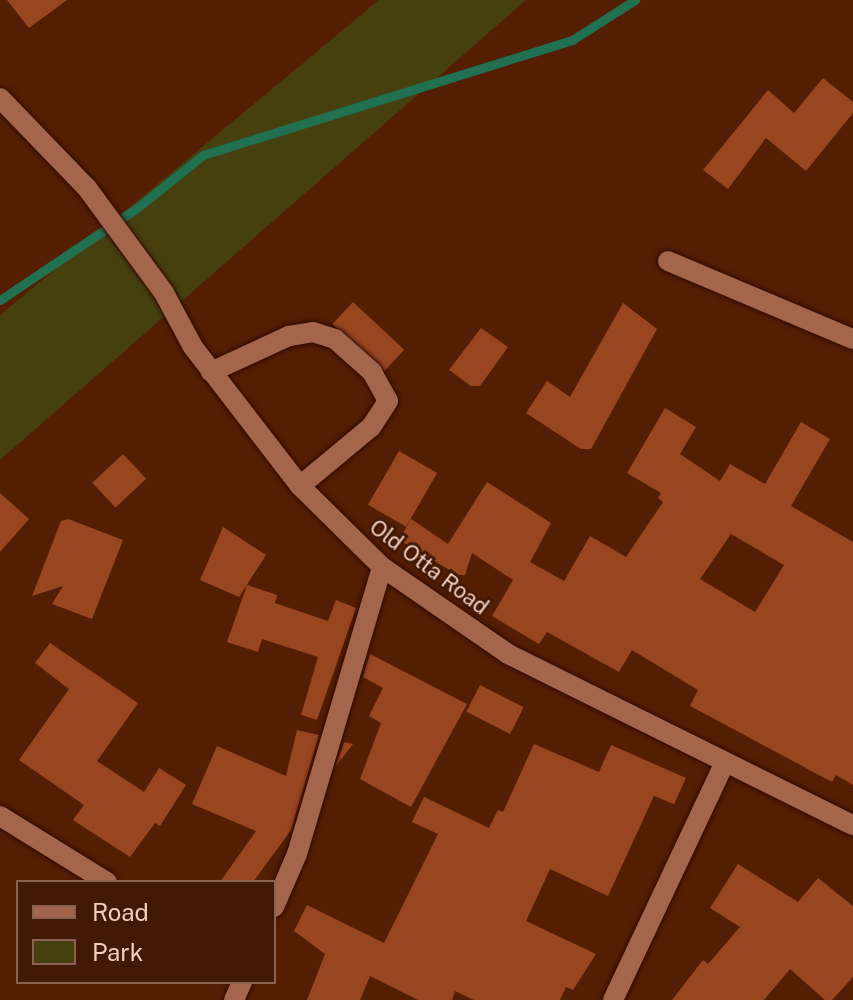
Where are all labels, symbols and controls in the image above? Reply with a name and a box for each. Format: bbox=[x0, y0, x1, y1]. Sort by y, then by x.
street label: Old Otta Road bbox=[364, 514, 494, 620]
legend bbox=[16, 880, 276, 984]
text: Road bbox=[92, 898, 149, 926]
text: Park bbox=[92, 938, 143, 966]

